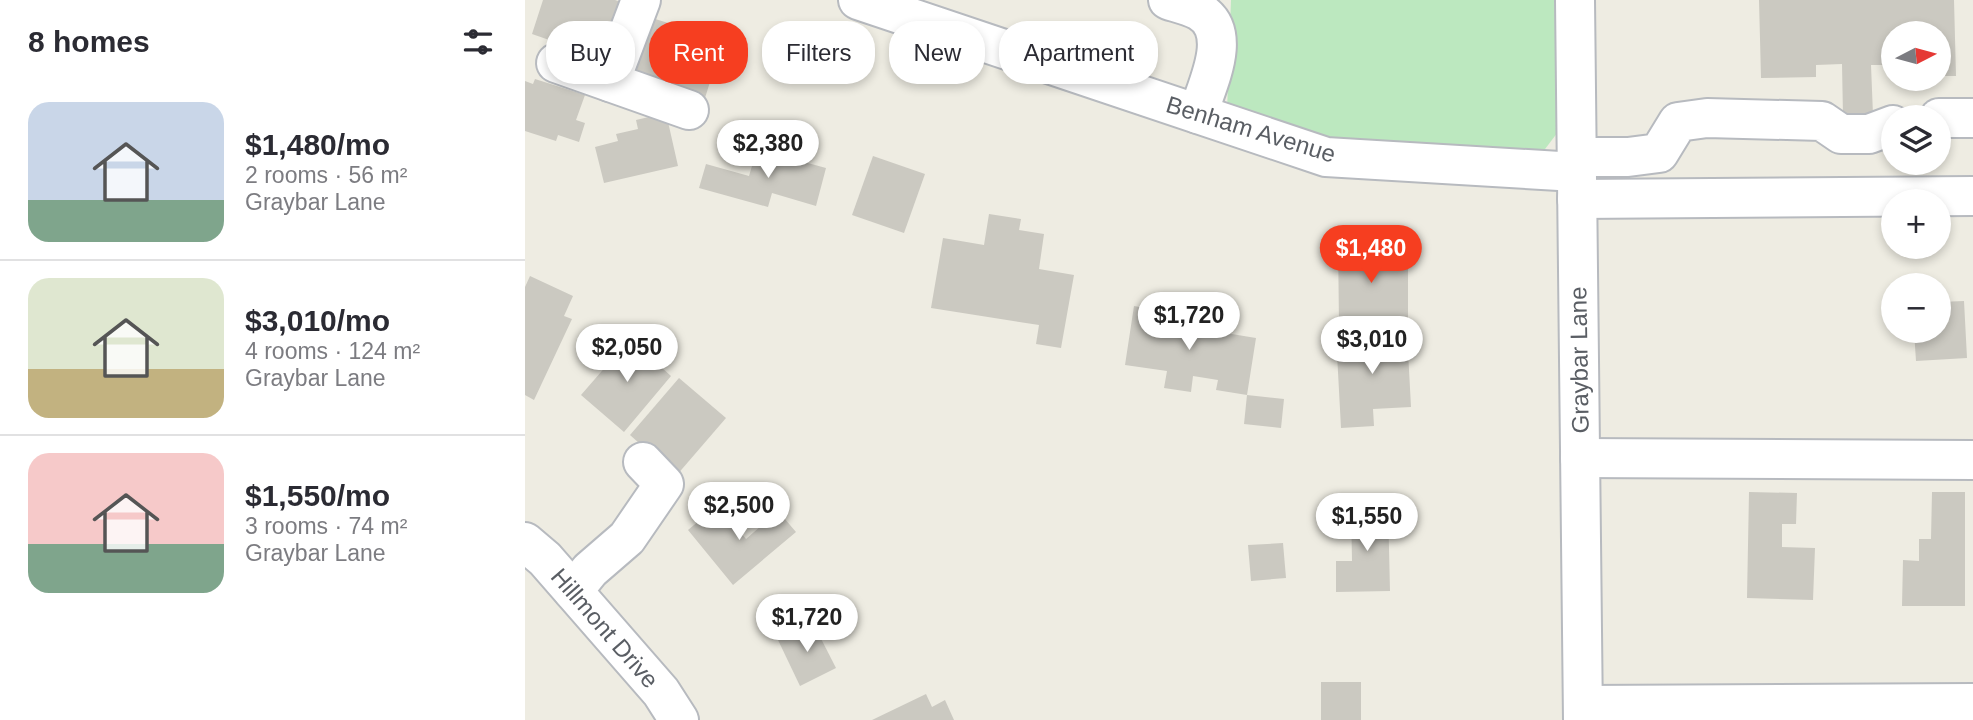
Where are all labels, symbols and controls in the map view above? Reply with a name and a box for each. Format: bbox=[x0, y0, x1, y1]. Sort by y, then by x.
chip: Buy bbox=[546, 21, 635, 84]
chip: Rent bbox=[649, 21, 748, 84]
chip: Filters bbox=[762, 21, 875, 84]
chip: New bbox=[889, 21, 985, 84]
chip: Apartment bbox=[999, 21, 1158, 84]
north arrow bbox=[1881, 21, 1951, 91]
map controls bbox=[1881, 21, 1951, 343]
icon: filters bbox=[459, 23, 497, 61]
text: 8 homes bbox=[28, 25, 150, 58]
street label: Benham Avenue bbox=[1163, 90, 1339, 168]
button: layers bbox=[1881, 105, 1951, 175]
pin: $2,380 bbox=[711, 120, 825, 180]
text: $1,480/mo bbox=[245, 128, 390, 161]
icon: home bbox=[84, 130, 168, 214]
text: $2,380 bbox=[733, 130, 803, 156]
text: 2 rooms · 56 m² bbox=[245, 162, 407, 188]
text: Graybar Lane bbox=[245, 189, 386, 215]
button: + bbox=[1881, 189, 1951, 259]
pin: $1,480 bbox=[1314, 226, 1428, 285]
text: $1,480 bbox=[1336, 235, 1406, 261]
button: − bbox=[1881, 273, 1951, 343]
street label: Graybar Lane bbox=[1564, 286, 1594, 434]
pin: $1,720 bbox=[1132, 292, 1246, 352]
text: $1,720 bbox=[1154, 302, 1224, 328]
text: $3,010/mo bbox=[245, 304, 390, 337]
icon: home bbox=[84, 306, 168, 390]
pin: $3,010 bbox=[1315, 316, 1429, 376]
pin: $2,050 bbox=[570, 324, 684, 384]
text: $3,010 bbox=[1337, 326, 1407, 352]
text: $2,050 bbox=[592, 334, 662, 360]
text: 4 rooms · 124 m² bbox=[245, 338, 420, 364]
text: Graybar Lane bbox=[245, 365, 386, 391]
text: $1,550/mo bbox=[245, 479, 390, 512]
icon: home bbox=[84, 481, 168, 565]
pin: $2,500 bbox=[682, 482, 796, 542]
text: $2,500 bbox=[704, 492, 774, 518]
pin: $1,550 bbox=[1310, 494, 1424, 553]
text: $1,550 bbox=[1332, 503, 1402, 529]
text: 3 rooms · 74 m² bbox=[245, 513, 407, 539]
text: Graybar Lane bbox=[245, 540, 386, 566]
street label: Hillmont Drive bbox=[546, 563, 664, 693]
pin: $1,720 bbox=[750, 594, 864, 654]
text: $1,720 bbox=[772, 604, 842, 630]

